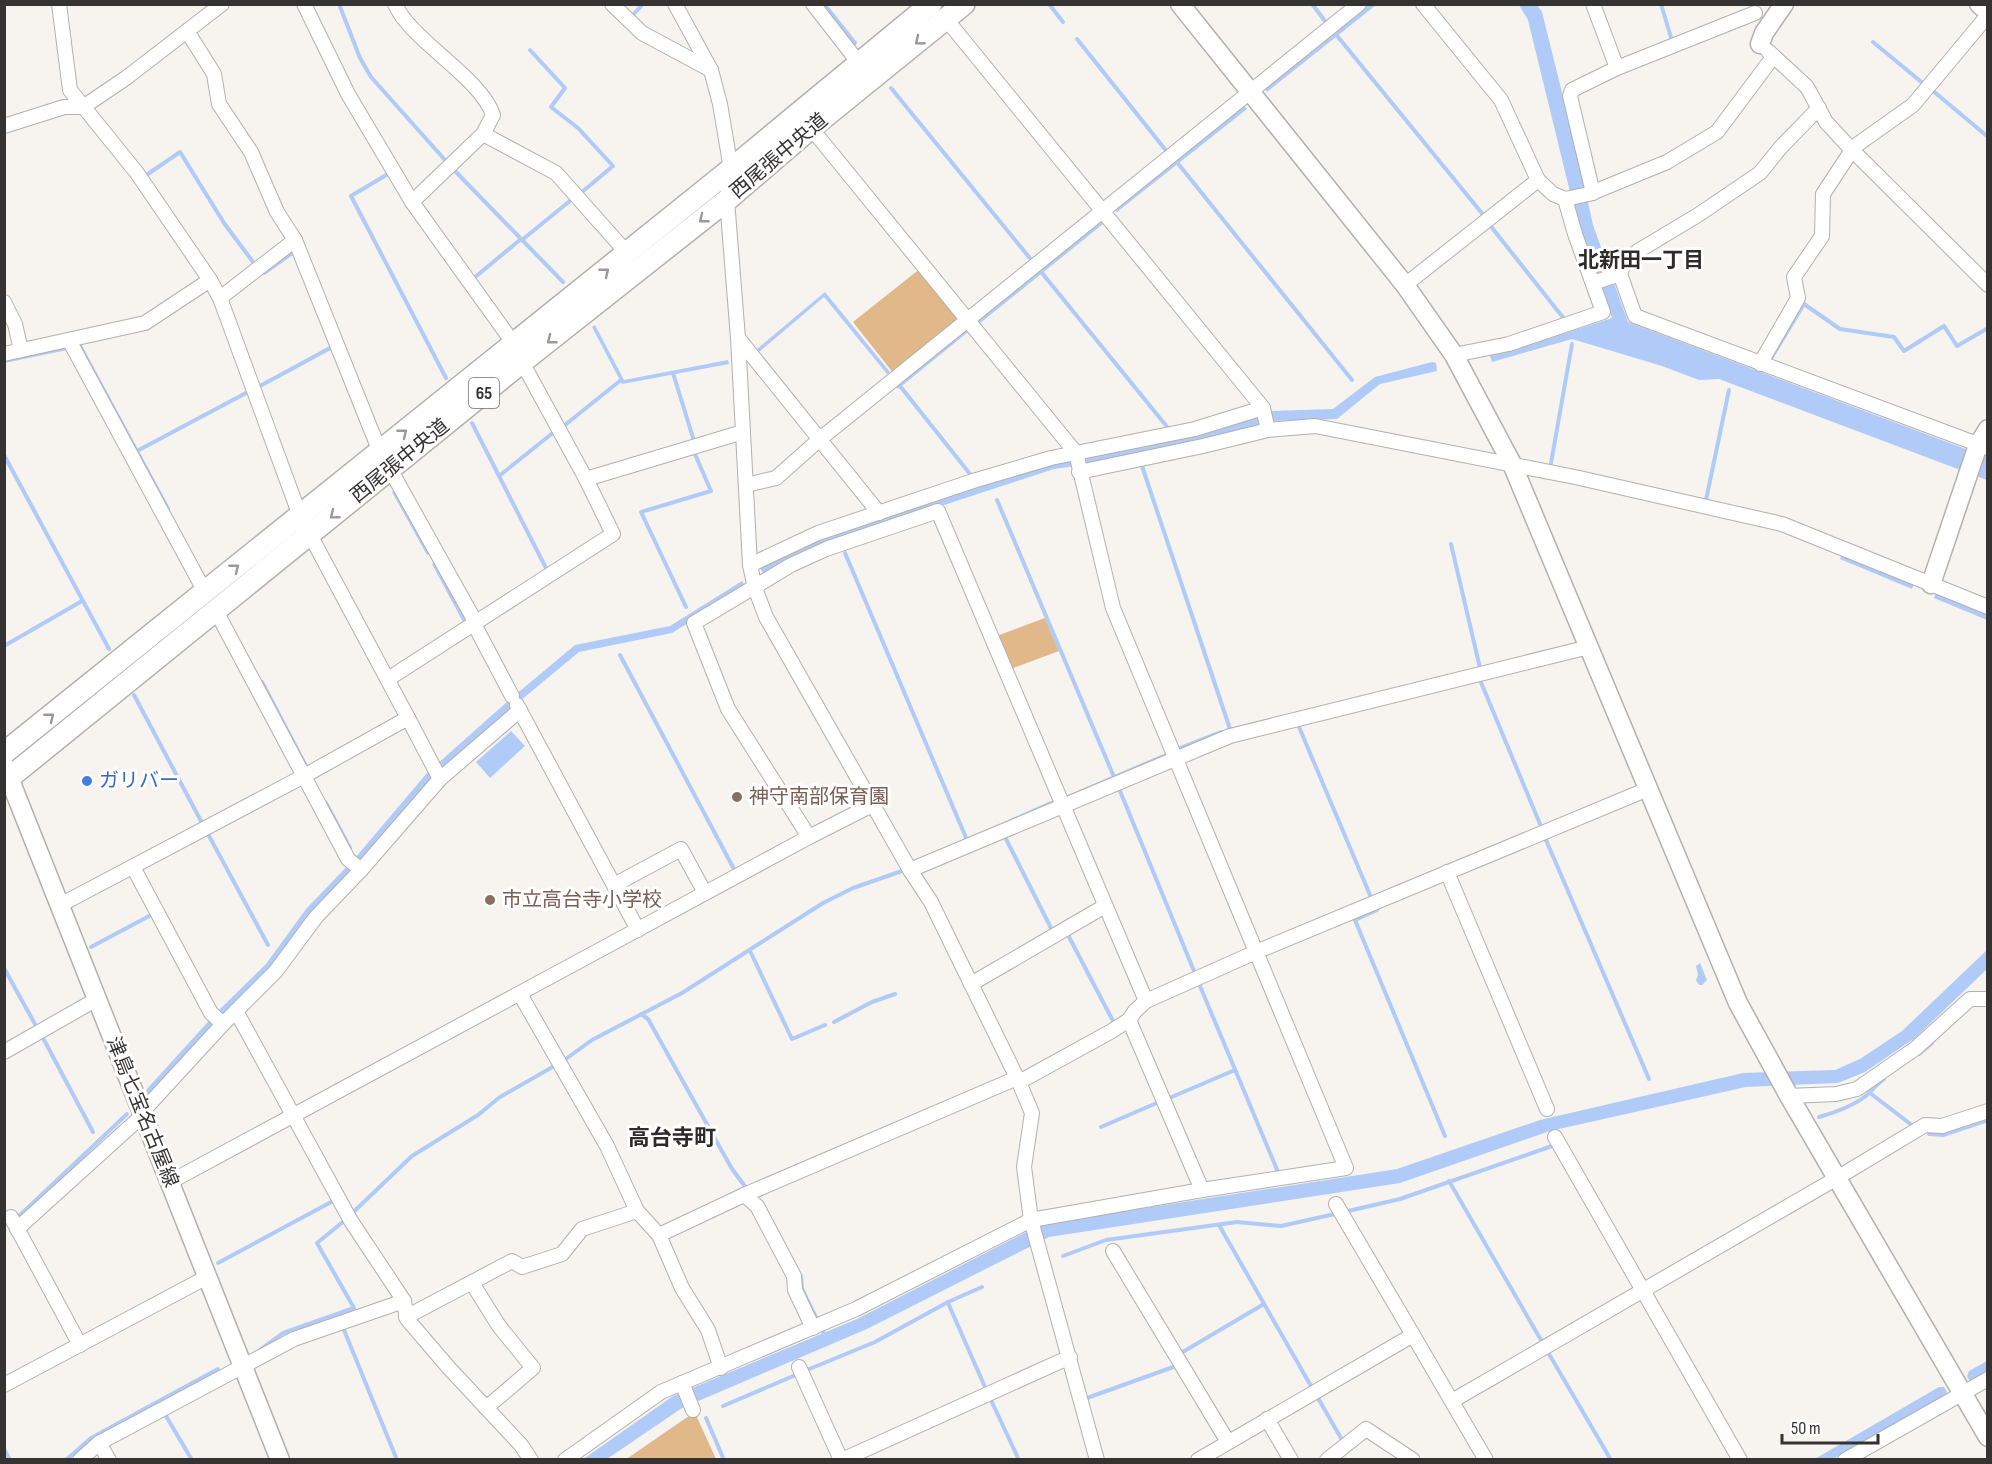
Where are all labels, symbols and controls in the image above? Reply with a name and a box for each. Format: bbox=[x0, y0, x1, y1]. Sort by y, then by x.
one-way arrow bbox=[914, 34, 925, 45]
street label: 西尾張中央道 bbox=[725, 108, 833, 204]
one-way arrow bbox=[699, 211, 710, 222]
district label: 北新田一丁目 bbox=[1578, 248, 1704, 273]
one-way arrow bbox=[598, 268, 609, 279]
one-way arrow bbox=[547, 332, 558, 343]
road number: 65 bbox=[469, 378, 499, 408]
street label: 西尾張中央道 bbox=[346, 414, 454, 508]
one-way arrow bbox=[397, 430, 408, 441]
one-way arrow bbox=[330, 508, 341, 519]
one-way arrow bbox=[228, 565, 239, 576]
one-way arrow bbox=[43, 713, 54, 724]
place label: ガリバー bbox=[99, 769, 179, 793]
marker: ガリバー bbox=[80, 774, 94, 788]
place label: 神守南部保育園 bbox=[749, 785, 889, 809]
marker: 神守南部保育園 bbox=[730, 790, 744, 804]
place label: 市立高台寺小学校 bbox=[502, 888, 662, 912]
marker: 市立高台寺小学校 bbox=[483, 893, 497, 907]
street label: 津島七宝名古屋線 bbox=[101, 1033, 183, 1191]
district label: 高台寺町 bbox=[628, 1125, 716, 1152]
scale bar bbox=[1782, 1407, 1878, 1445]
text: 50 m bbox=[1791, 1418, 1821, 1439]

